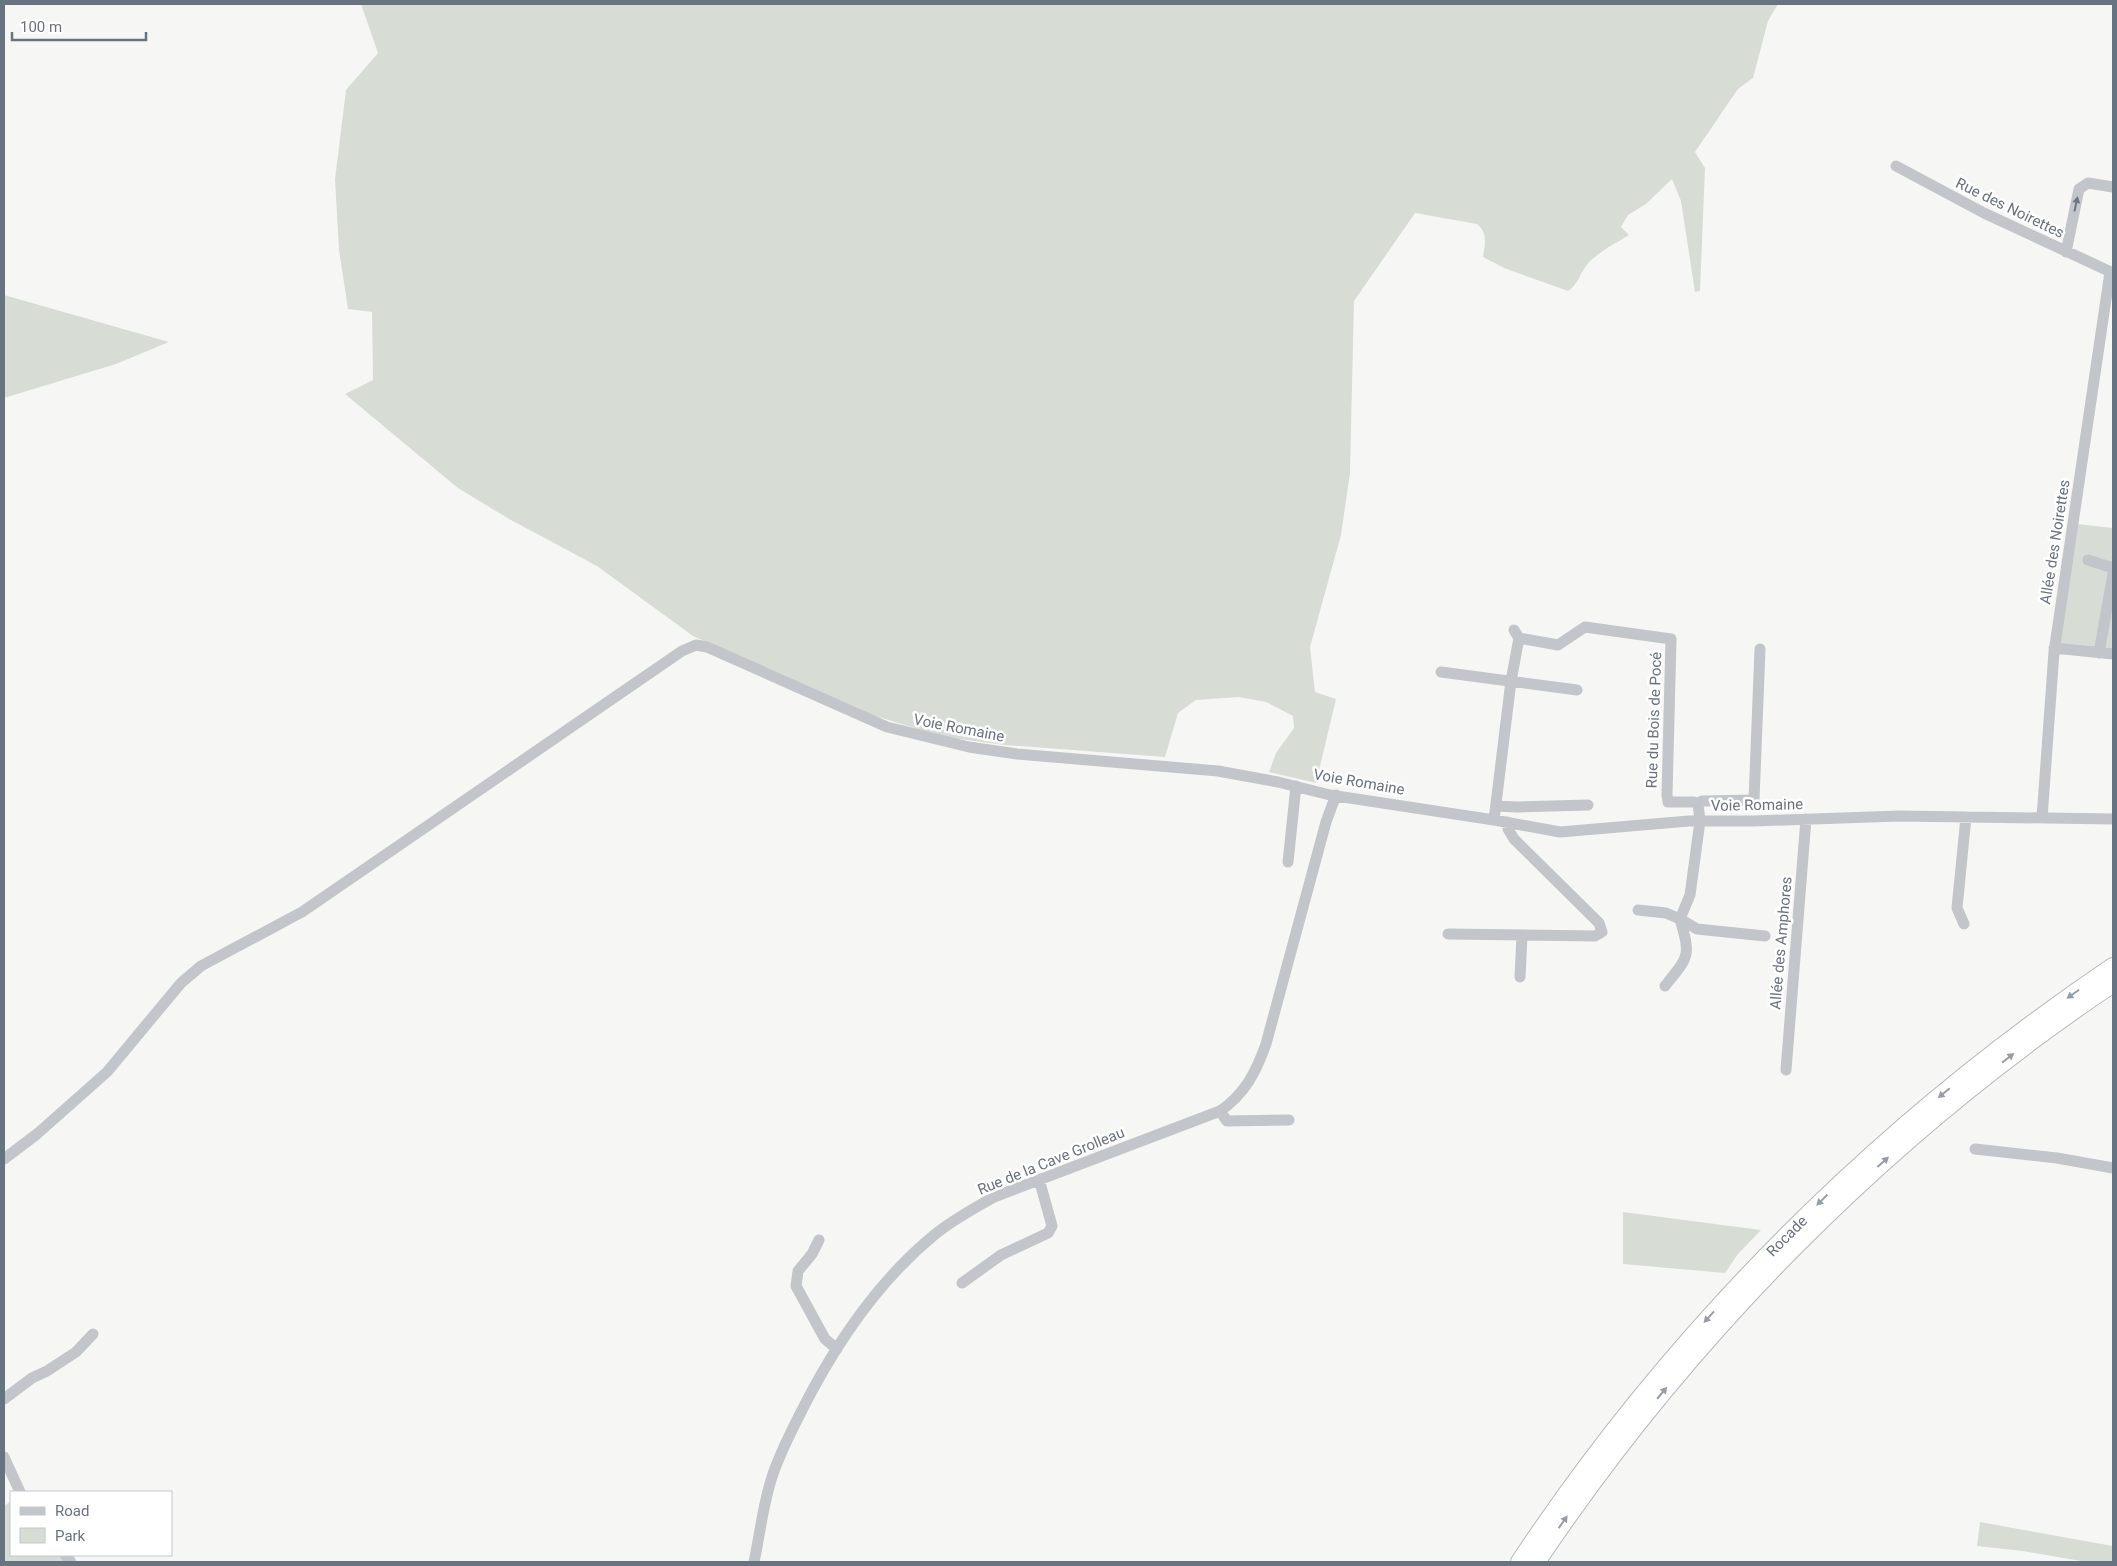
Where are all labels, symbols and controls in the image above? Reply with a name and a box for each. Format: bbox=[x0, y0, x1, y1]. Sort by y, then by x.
scale bar bbox=[12, 10, 146, 42]
text: 100 m bbox=[20, 18, 62, 36]
street label: Rue des Noirettes bbox=[1953, 174, 2067, 242]
one-way arrow bbox=[2072, 197, 2080, 212]
street label: Allée des Noirettes bbox=[2036, 478, 2074, 606]
street label: Rue du Bois de Pocé bbox=[1643, 651, 1665, 789]
street label: Voie Romaine bbox=[912, 710, 1006, 746]
street label: Voie Romaine bbox=[1312, 765, 1406, 799]
street label: Voie Romaine bbox=[1711, 795, 1803, 815]
street label: Allée des Amphores bbox=[1766, 876, 1796, 1010]
one-way arrow bbox=[2066, 989, 2080, 999]
one-way arrow bbox=[2001, 1053, 2014, 1064]
one-way arrow bbox=[1938, 1087, 1951, 1098]
street label: Rue de la Cave Grolleau bbox=[975, 1123, 1127, 1199]
one-way arrow bbox=[1877, 1156, 1889, 1168]
one-way arrow bbox=[1817, 1194, 1829, 1206]
street label: Rocade bbox=[1763, 1212, 1811, 1260]
one-way arrow bbox=[1704, 1311, 1715, 1324]
one-way arrow bbox=[1656, 1387, 1667, 1399]
legend bbox=[10, 1491, 172, 1556]
text: Road bbox=[55, 1502, 89, 1520]
one-way arrow bbox=[1558, 1515, 1568, 1529]
text: Park bbox=[55, 1527, 86, 1545]

